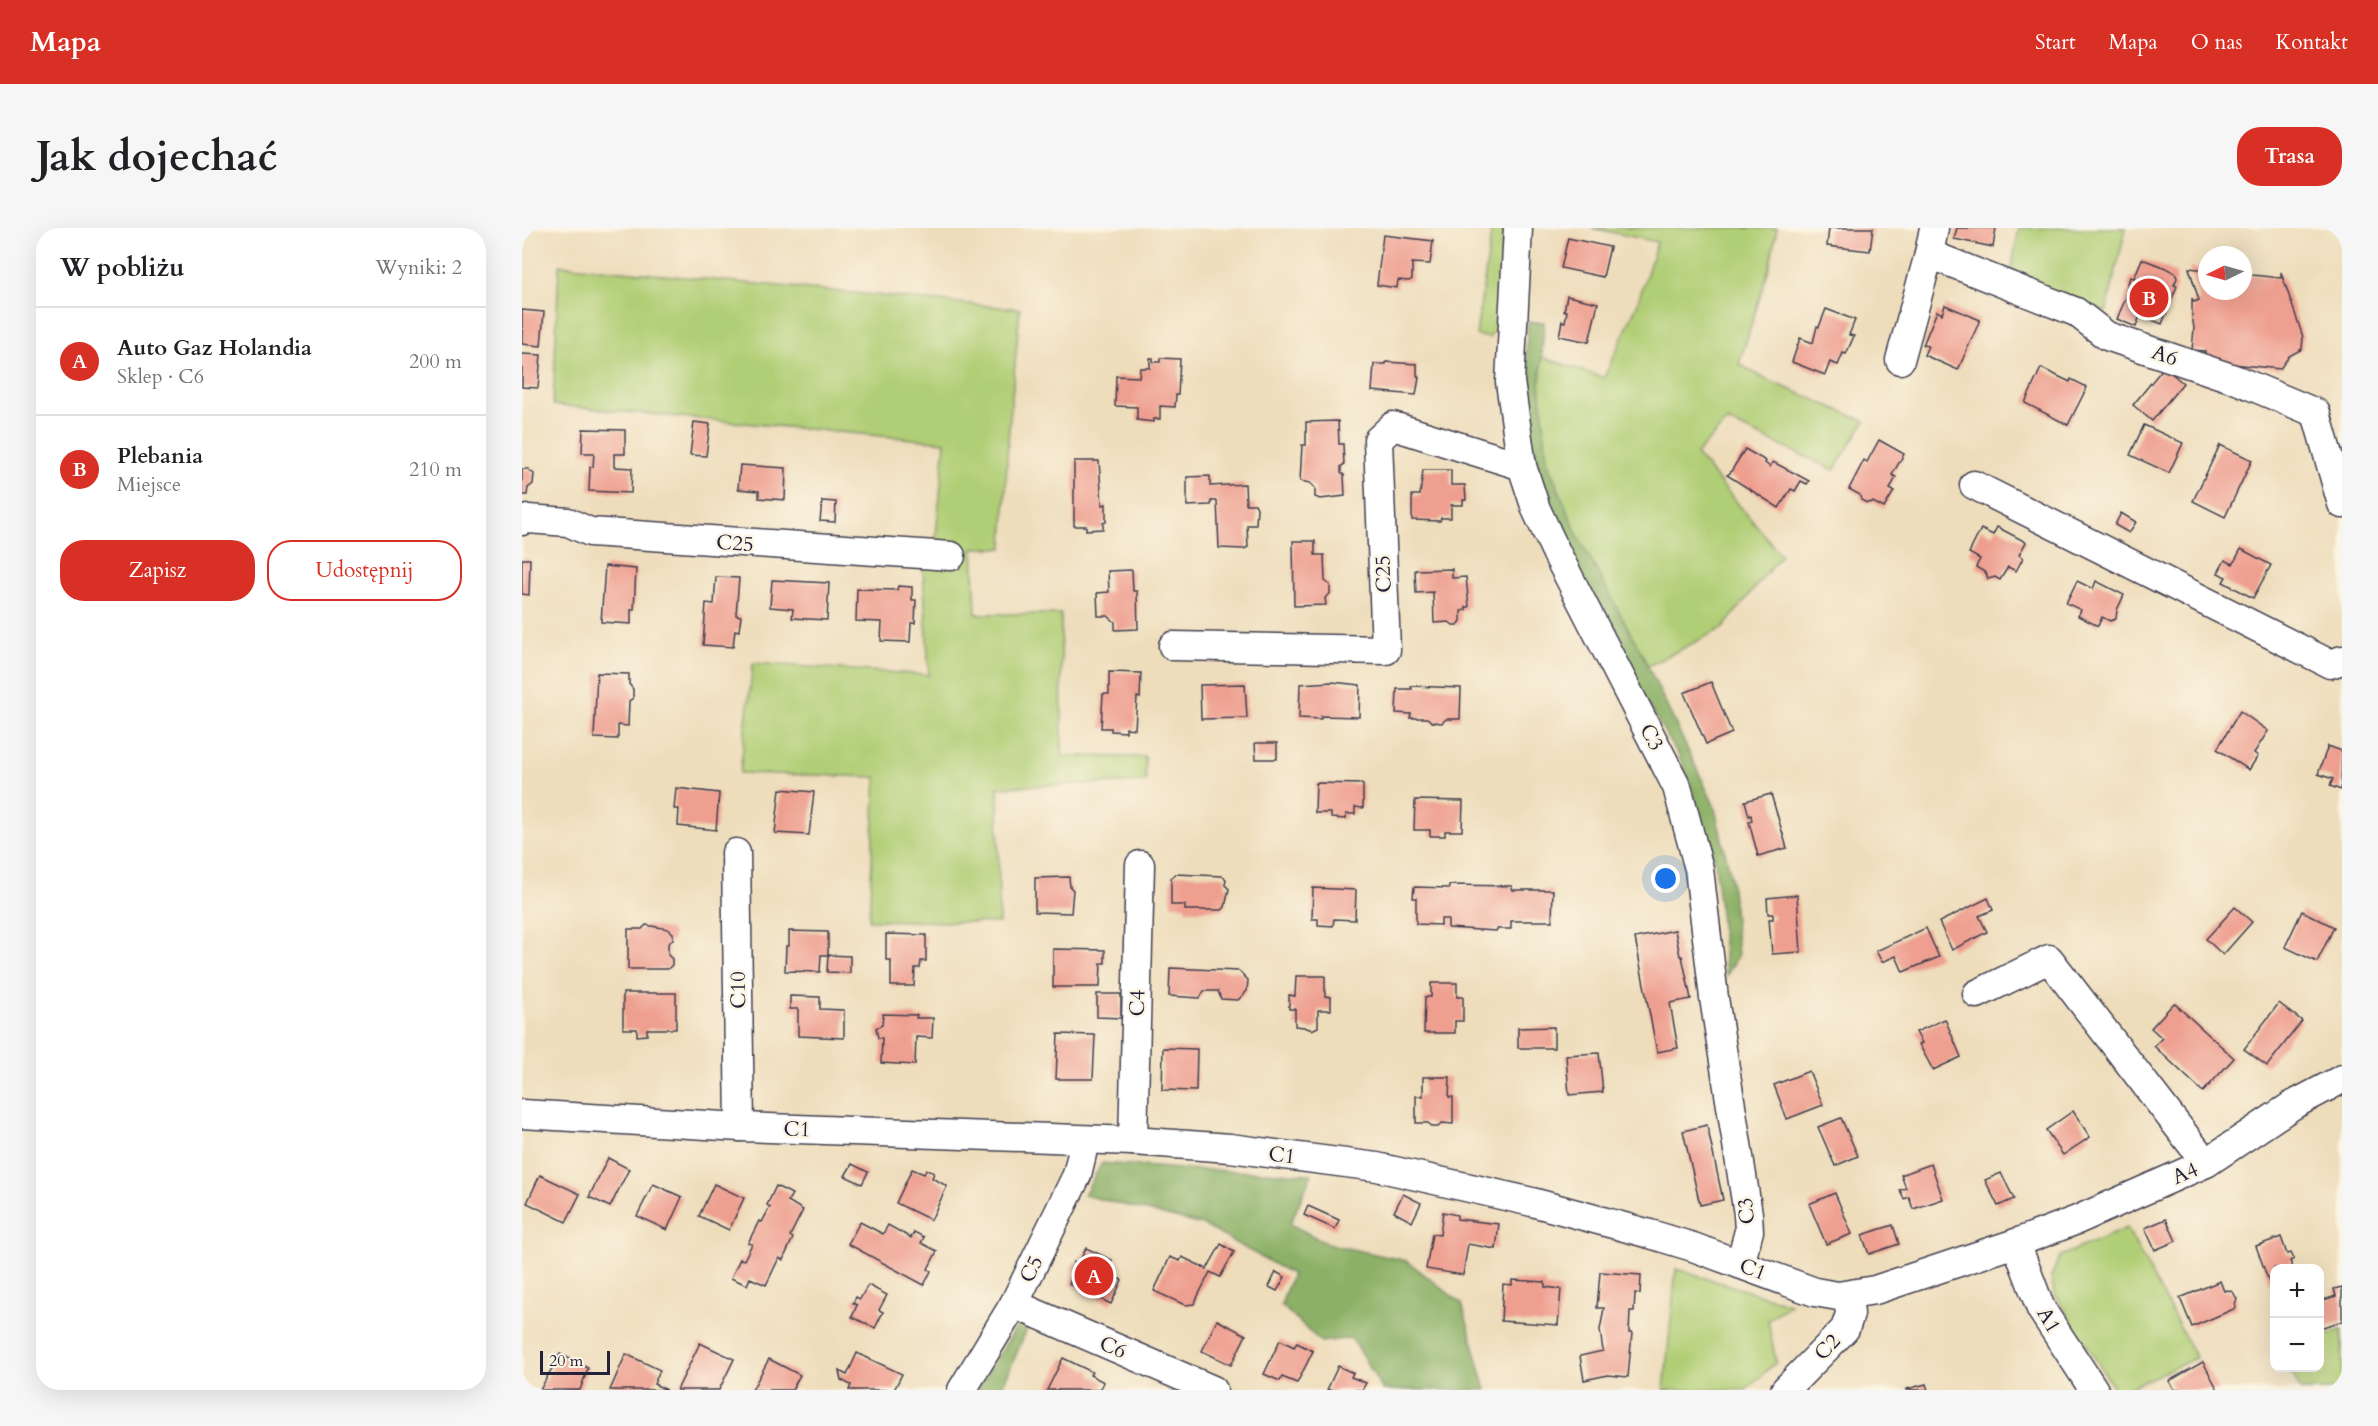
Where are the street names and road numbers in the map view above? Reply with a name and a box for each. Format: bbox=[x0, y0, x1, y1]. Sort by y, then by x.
street label: A6 bbox=[2148, 338, 2182, 373]
street label: C25 bbox=[715, 528, 755, 559]
street label: C25 bbox=[1368, 555, 1399, 593]
street label: C3 bbox=[1632, 719, 1671, 756]
street label: C10 bbox=[724, 971, 753, 1009]
street label: C4 bbox=[1123, 989, 1152, 1017]
street label: C1 bbox=[783, 1115, 811, 1144]
street label: C1 bbox=[1267, 1139, 1297, 1172]
street label: A4 bbox=[2168, 1155, 2203, 1192]
street label: C3 bbox=[1731, 1196, 1762, 1226]
street label: C5 bbox=[1013, 1251, 1050, 1288]
street label: C1 bbox=[1735, 1251, 1771, 1288]
street label: A1 bbox=[2030, 1302, 2068, 1339]
street label: C2 bbox=[1808, 1327, 1847, 1367]
street label: C6 bbox=[1095, 1329, 1131, 1366]

